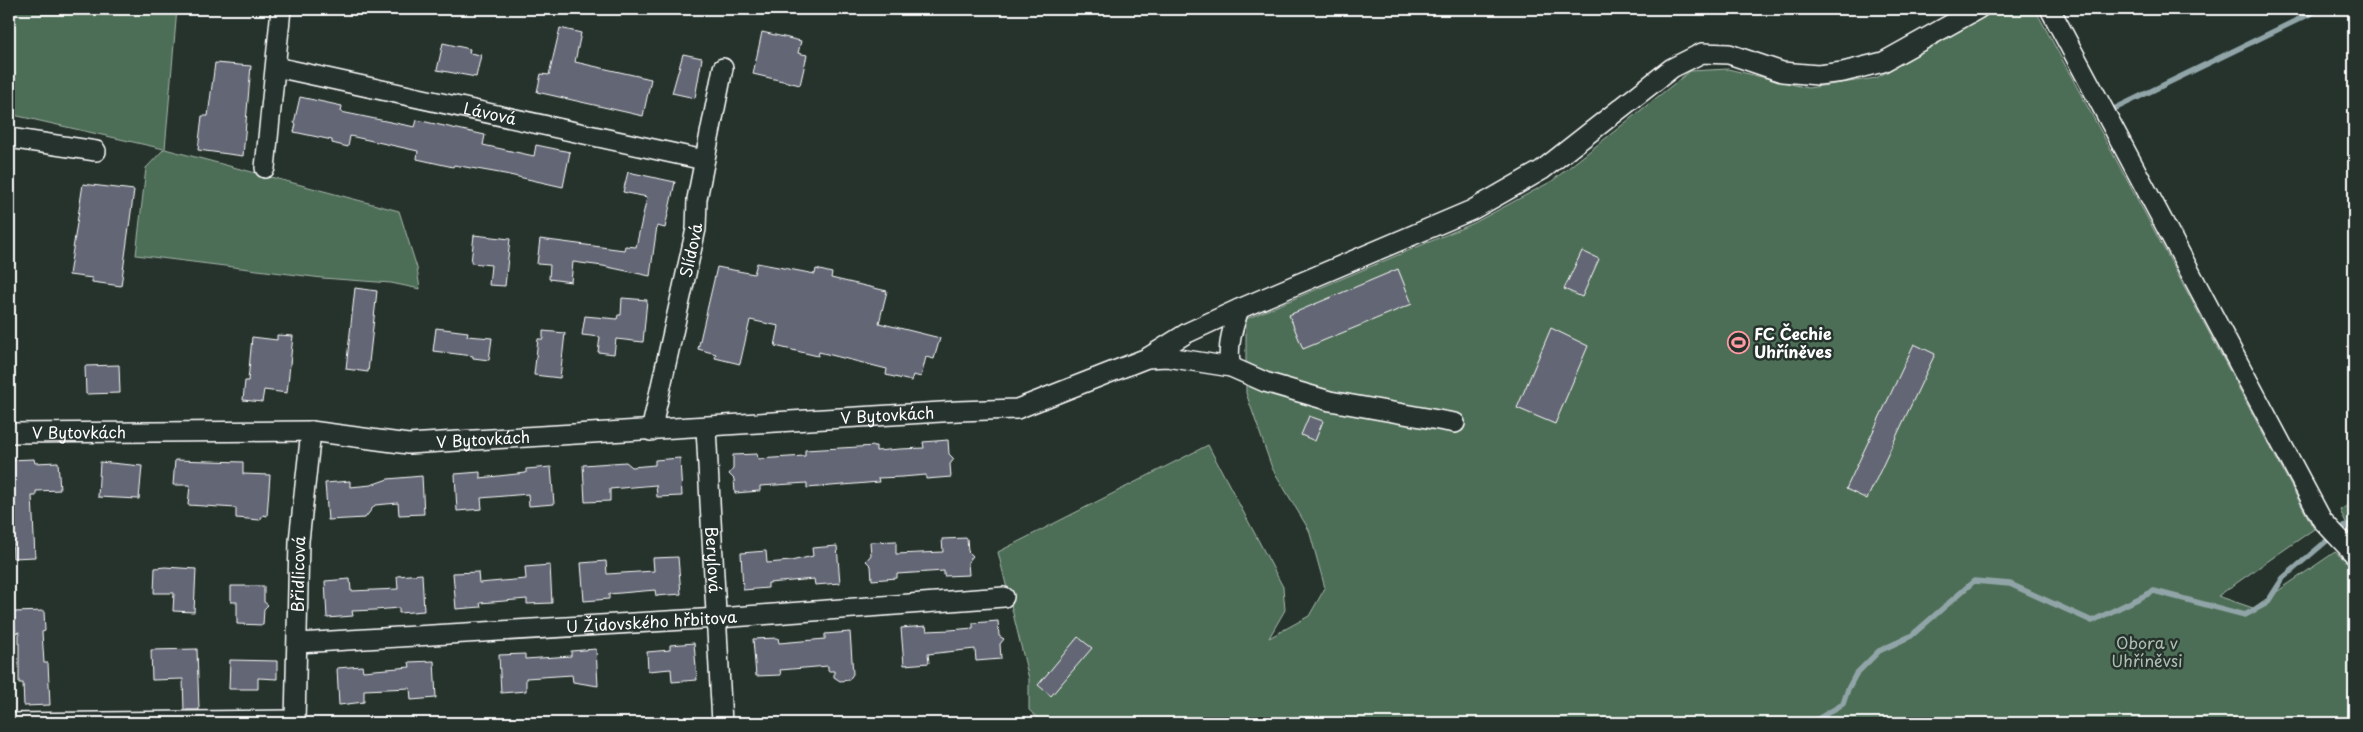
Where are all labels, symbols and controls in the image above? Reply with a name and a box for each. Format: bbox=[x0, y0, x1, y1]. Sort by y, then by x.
street label: Lávová bbox=[462, 95, 519, 130]
street label: Slídová bbox=[673, 223, 707, 280]
place label: FC Čechie Uhříněves bbox=[1754, 321, 1832, 363]
sports icon: FC Čechie Uhříněves bbox=[1726, 331, 1750, 355]
street label: V Bytovkách bbox=[840, 399, 935, 429]
street label: V Bytovkách bbox=[32, 419, 126, 444]
street label: V Bytovkách bbox=[435, 424, 531, 453]
street label: Berylová bbox=[700, 526, 728, 594]
street label: Břidlicová bbox=[284, 534, 311, 612]
street label: U Židovského hřbitova bbox=[565, 604, 738, 638]
park label: Obora v Uhříněvsi bbox=[2111, 630, 2183, 672]

